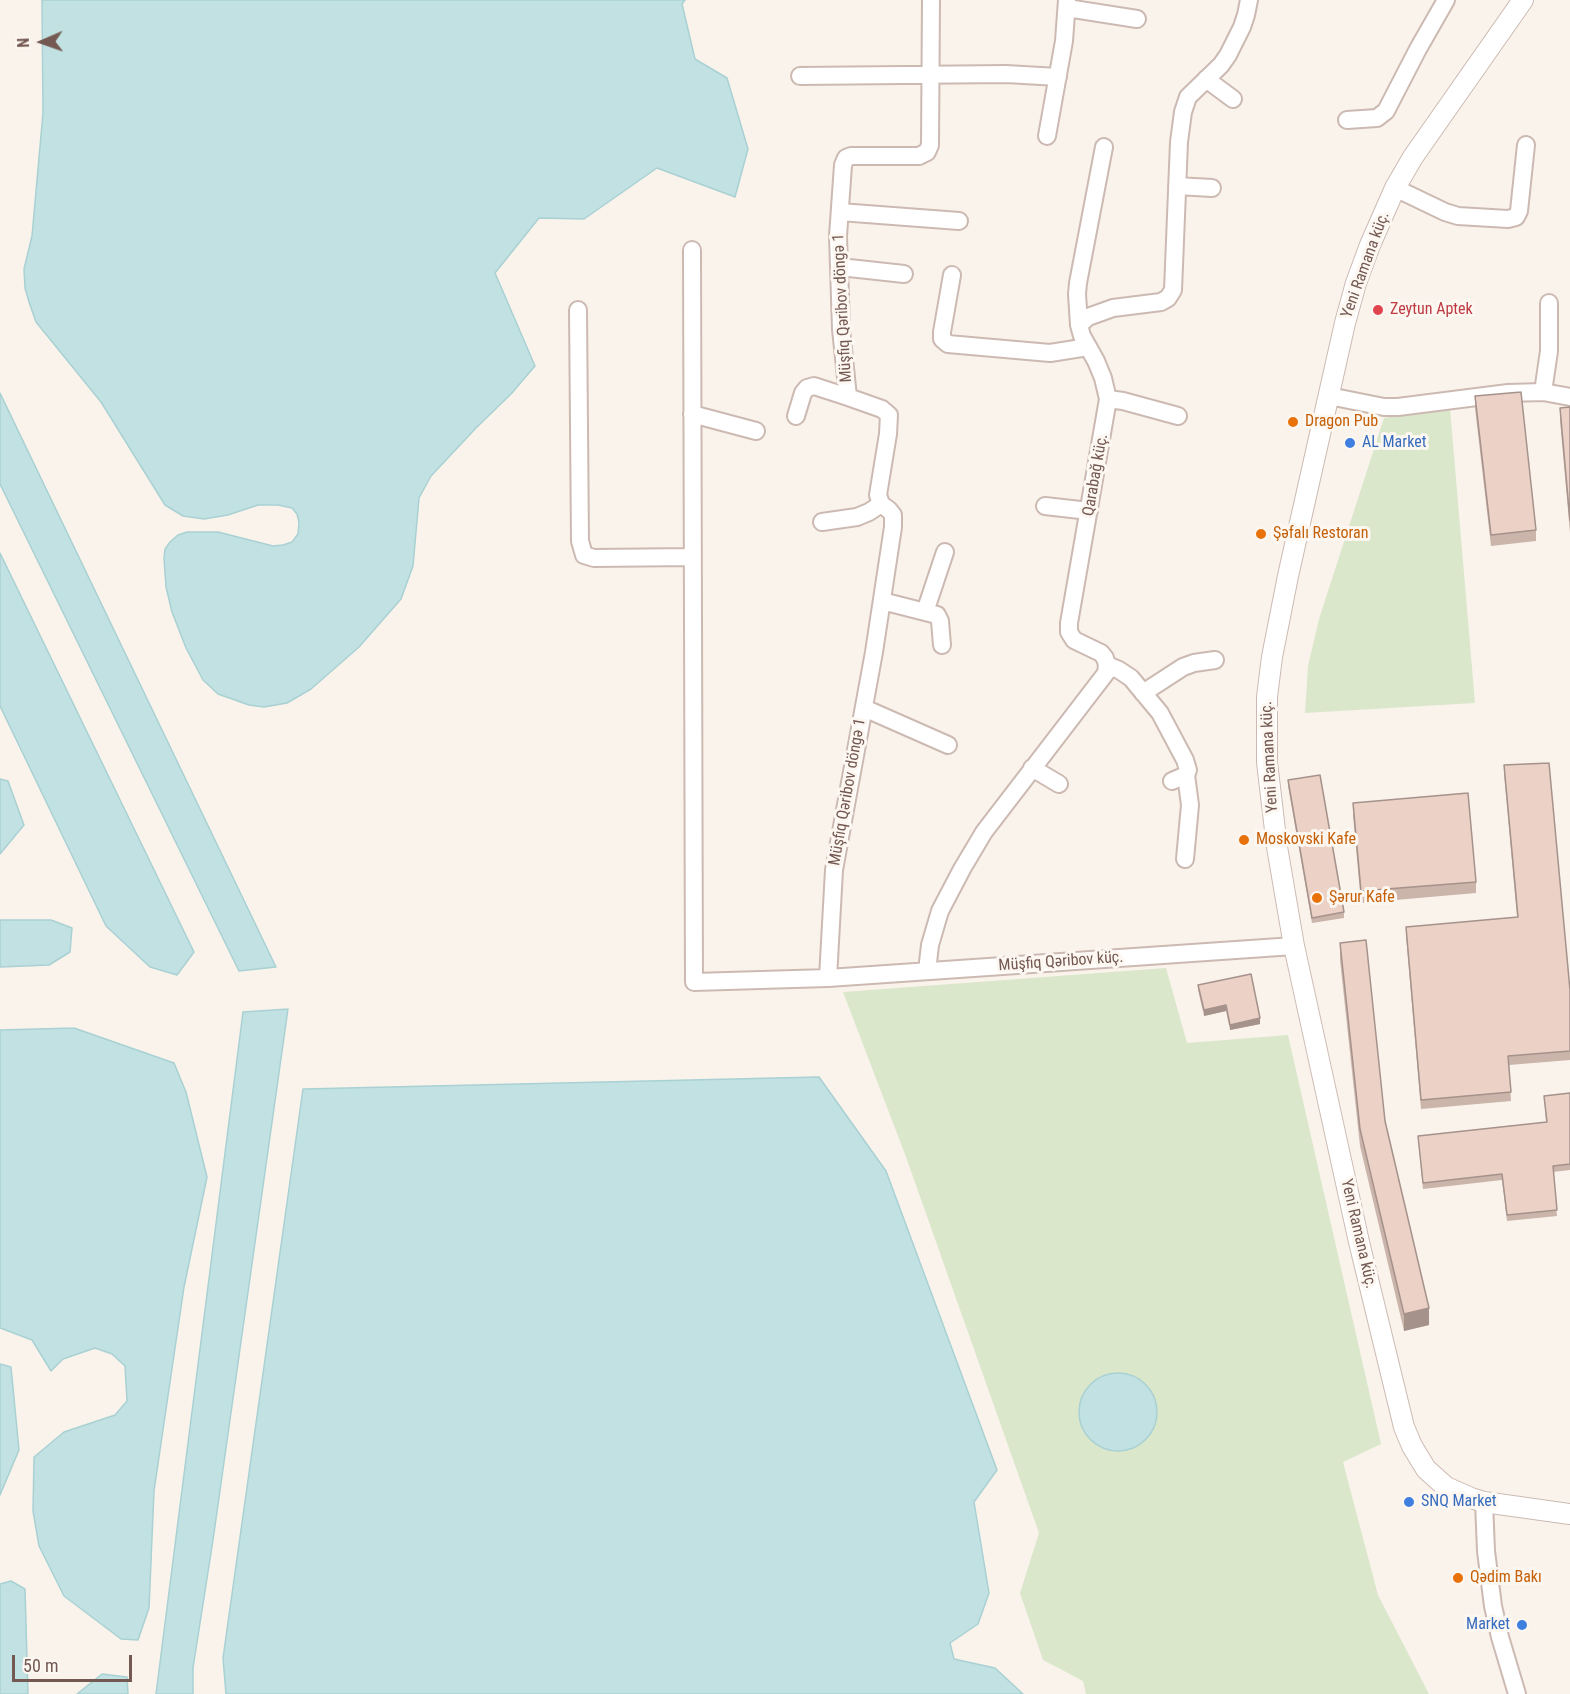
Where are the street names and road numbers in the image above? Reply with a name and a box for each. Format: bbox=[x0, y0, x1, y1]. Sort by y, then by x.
street label: Yeni Ramana küç. bbox=[1338, 209, 1394, 321]
street label: Müşfiq Qəribov döngə 1 bbox=[830, 233, 856, 383]
street label: Qarabağ küç. bbox=[1079, 432, 1113, 518]
street label: Yeni Ramana küç. bbox=[1257, 701, 1283, 813]
street label: Müşfiq Qəribov döngə 1 bbox=[826, 717, 870, 867]
street label: Müşfiq Qəribov küç. bbox=[998, 948, 1124, 976]
street label: Yeni Ramana küç. bbox=[1336, 1177, 1380, 1291]

